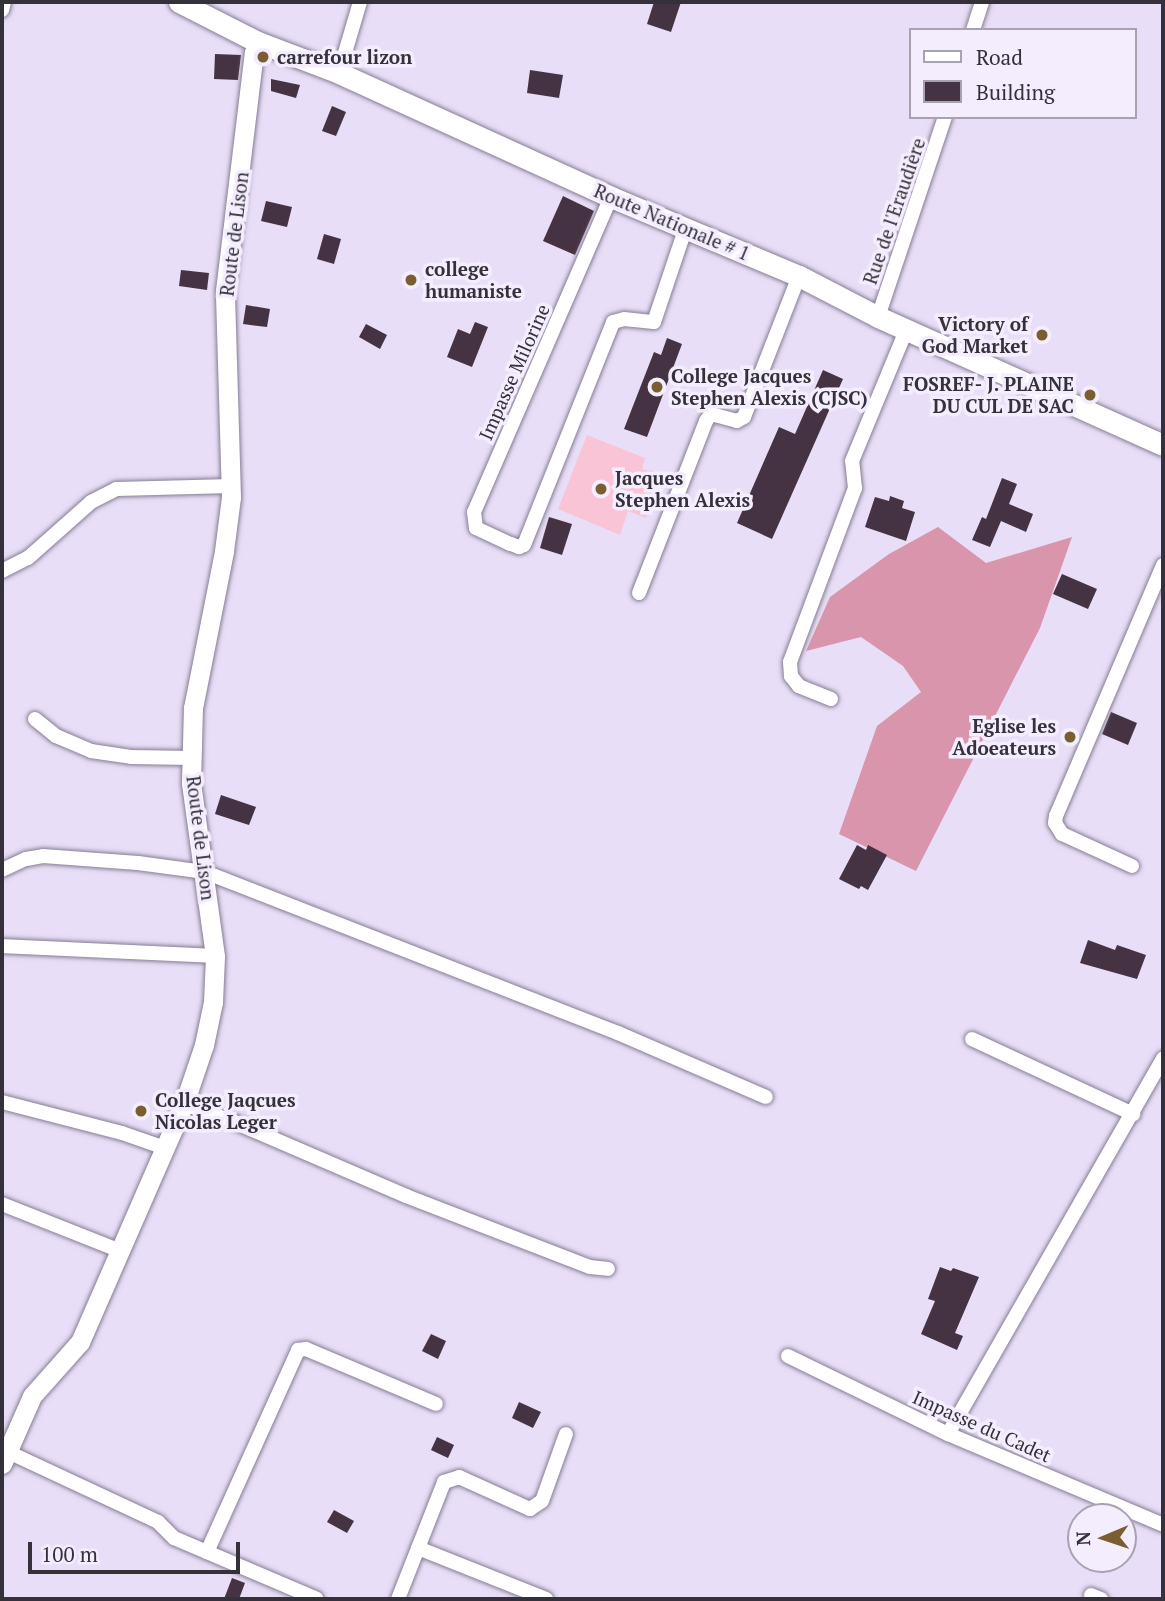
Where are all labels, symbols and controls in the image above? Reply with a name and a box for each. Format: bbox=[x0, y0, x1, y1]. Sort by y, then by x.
legend bbox=[909, 28, 1137, 119]
text: Road bbox=[976, 43, 1023, 71]
place label: carrefour lizon bbox=[277, 46, 412, 68]
marker: carrefour lizon bbox=[255, 49, 271, 65]
text: Building bbox=[976, 78, 1055, 106]
street label: Rue de l'Eraudière bbox=[858, 135, 930, 287]
street label: Route de Lison bbox=[215, 170, 253, 298]
street label: Route Nationale # 1 bbox=[591, 179, 753, 265]
place label: college humaniste bbox=[425, 258, 522, 302]
marker: college humaniste bbox=[403, 272, 419, 288]
street label: Impasse Milorine bbox=[474, 301, 554, 443]
place label: Victory of God Market bbox=[922, 313, 1028, 357]
marker: Victory of God Market bbox=[1034, 327, 1050, 343]
place label: College Jacques Stephen Alexis (CJSC) bbox=[671, 365, 868, 409]
place label: FOSREF- J. PLAINE DU CUL DE SAC bbox=[902, 373, 1074, 417]
marker: College Jacques Stephen Alexis (CJSC) bbox=[649, 379, 665, 395]
marker: FOSREF- J. PLAINE DU CUL DE SAC bbox=[1080, 385, 1100, 405]
place label: Jacques Stephen Alexis bbox=[615, 467, 750, 511]
marker: Jacques Stephen Alexis bbox=[593, 481, 609, 497]
place label: Eglise les Adoeateurs bbox=[952, 715, 1056, 759]
marker: Eglise les Adoeateurs bbox=[1062, 729, 1078, 745]
street label: Route de Lison bbox=[182, 774, 220, 902]
place label: College Jaqcues Nicolas Leger bbox=[155, 1089, 296, 1133]
marker: College Jaqcues Nicolas Leger bbox=[133, 1103, 149, 1119]
street label: Impasse du Cadet bbox=[909, 1385, 1055, 1467]
north arrow bbox=[1067, 1503, 1137, 1573]
scale bar bbox=[32, 1528, 243, 1572]
text: N bbox=[1070, 1531, 1095, 1546]
text: 100 m bbox=[41, 1540, 98, 1568]

